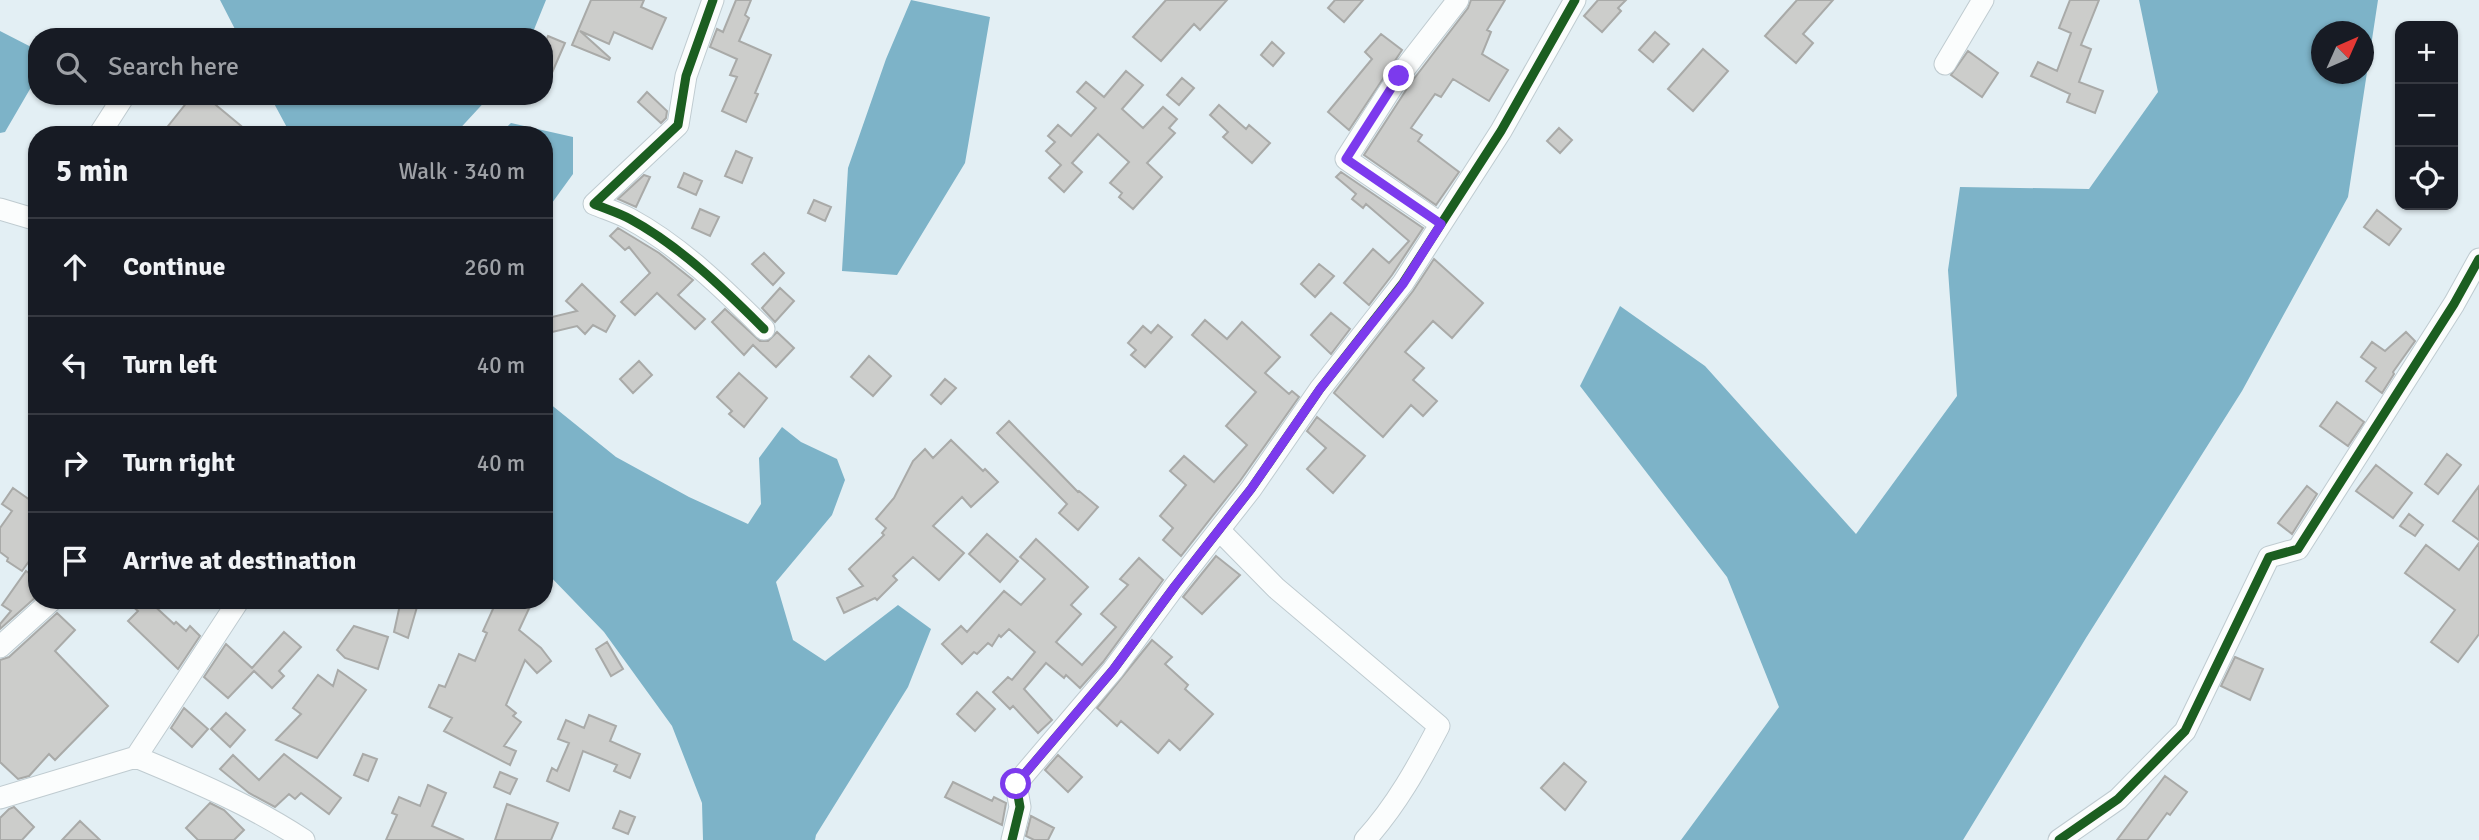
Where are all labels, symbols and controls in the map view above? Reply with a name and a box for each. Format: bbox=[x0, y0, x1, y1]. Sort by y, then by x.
north arrow bbox=[2311, 21, 2374, 84]
map controls bbox=[2395, 21, 2458, 210]
button: + bbox=[2395, 21, 2458, 84]
search box bbox=[28, 28, 553, 105]
icon: search bbox=[52, 48, 90, 86]
text: Search here bbox=[108, 51, 239, 83]
route end bbox=[1383, 60, 1414, 91]
button: − bbox=[2395, 84, 2458, 147]
button: locate bbox=[2395, 147, 2458, 210]
text: 5 min bbox=[56, 153, 128, 190]
text: Walk · 340 m bbox=[399, 157, 525, 186]
icon: ahead bbox=[56, 248, 94, 286]
text: Continue bbox=[123, 251, 225, 283]
text: 260 m bbox=[464, 253, 525, 282]
icon: left bbox=[56, 346, 94, 384]
text: Turn left bbox=[123, 349, 217, 381]
text: 40 m bbox=[477, 351, 525, 380]
icon: right bbox=[56, 444, 94, 482]
text: Turn right bbox=[123, 447, 235, 479]
text: 40 m bbox=[477, 449, 525, 478]
icon: arrive bbox=[56, 542, 94, 580]
text: Arrive at destination bbox=[123, 545, 356, 577]
route start bbox=[1000, 768, 1031, 799]

